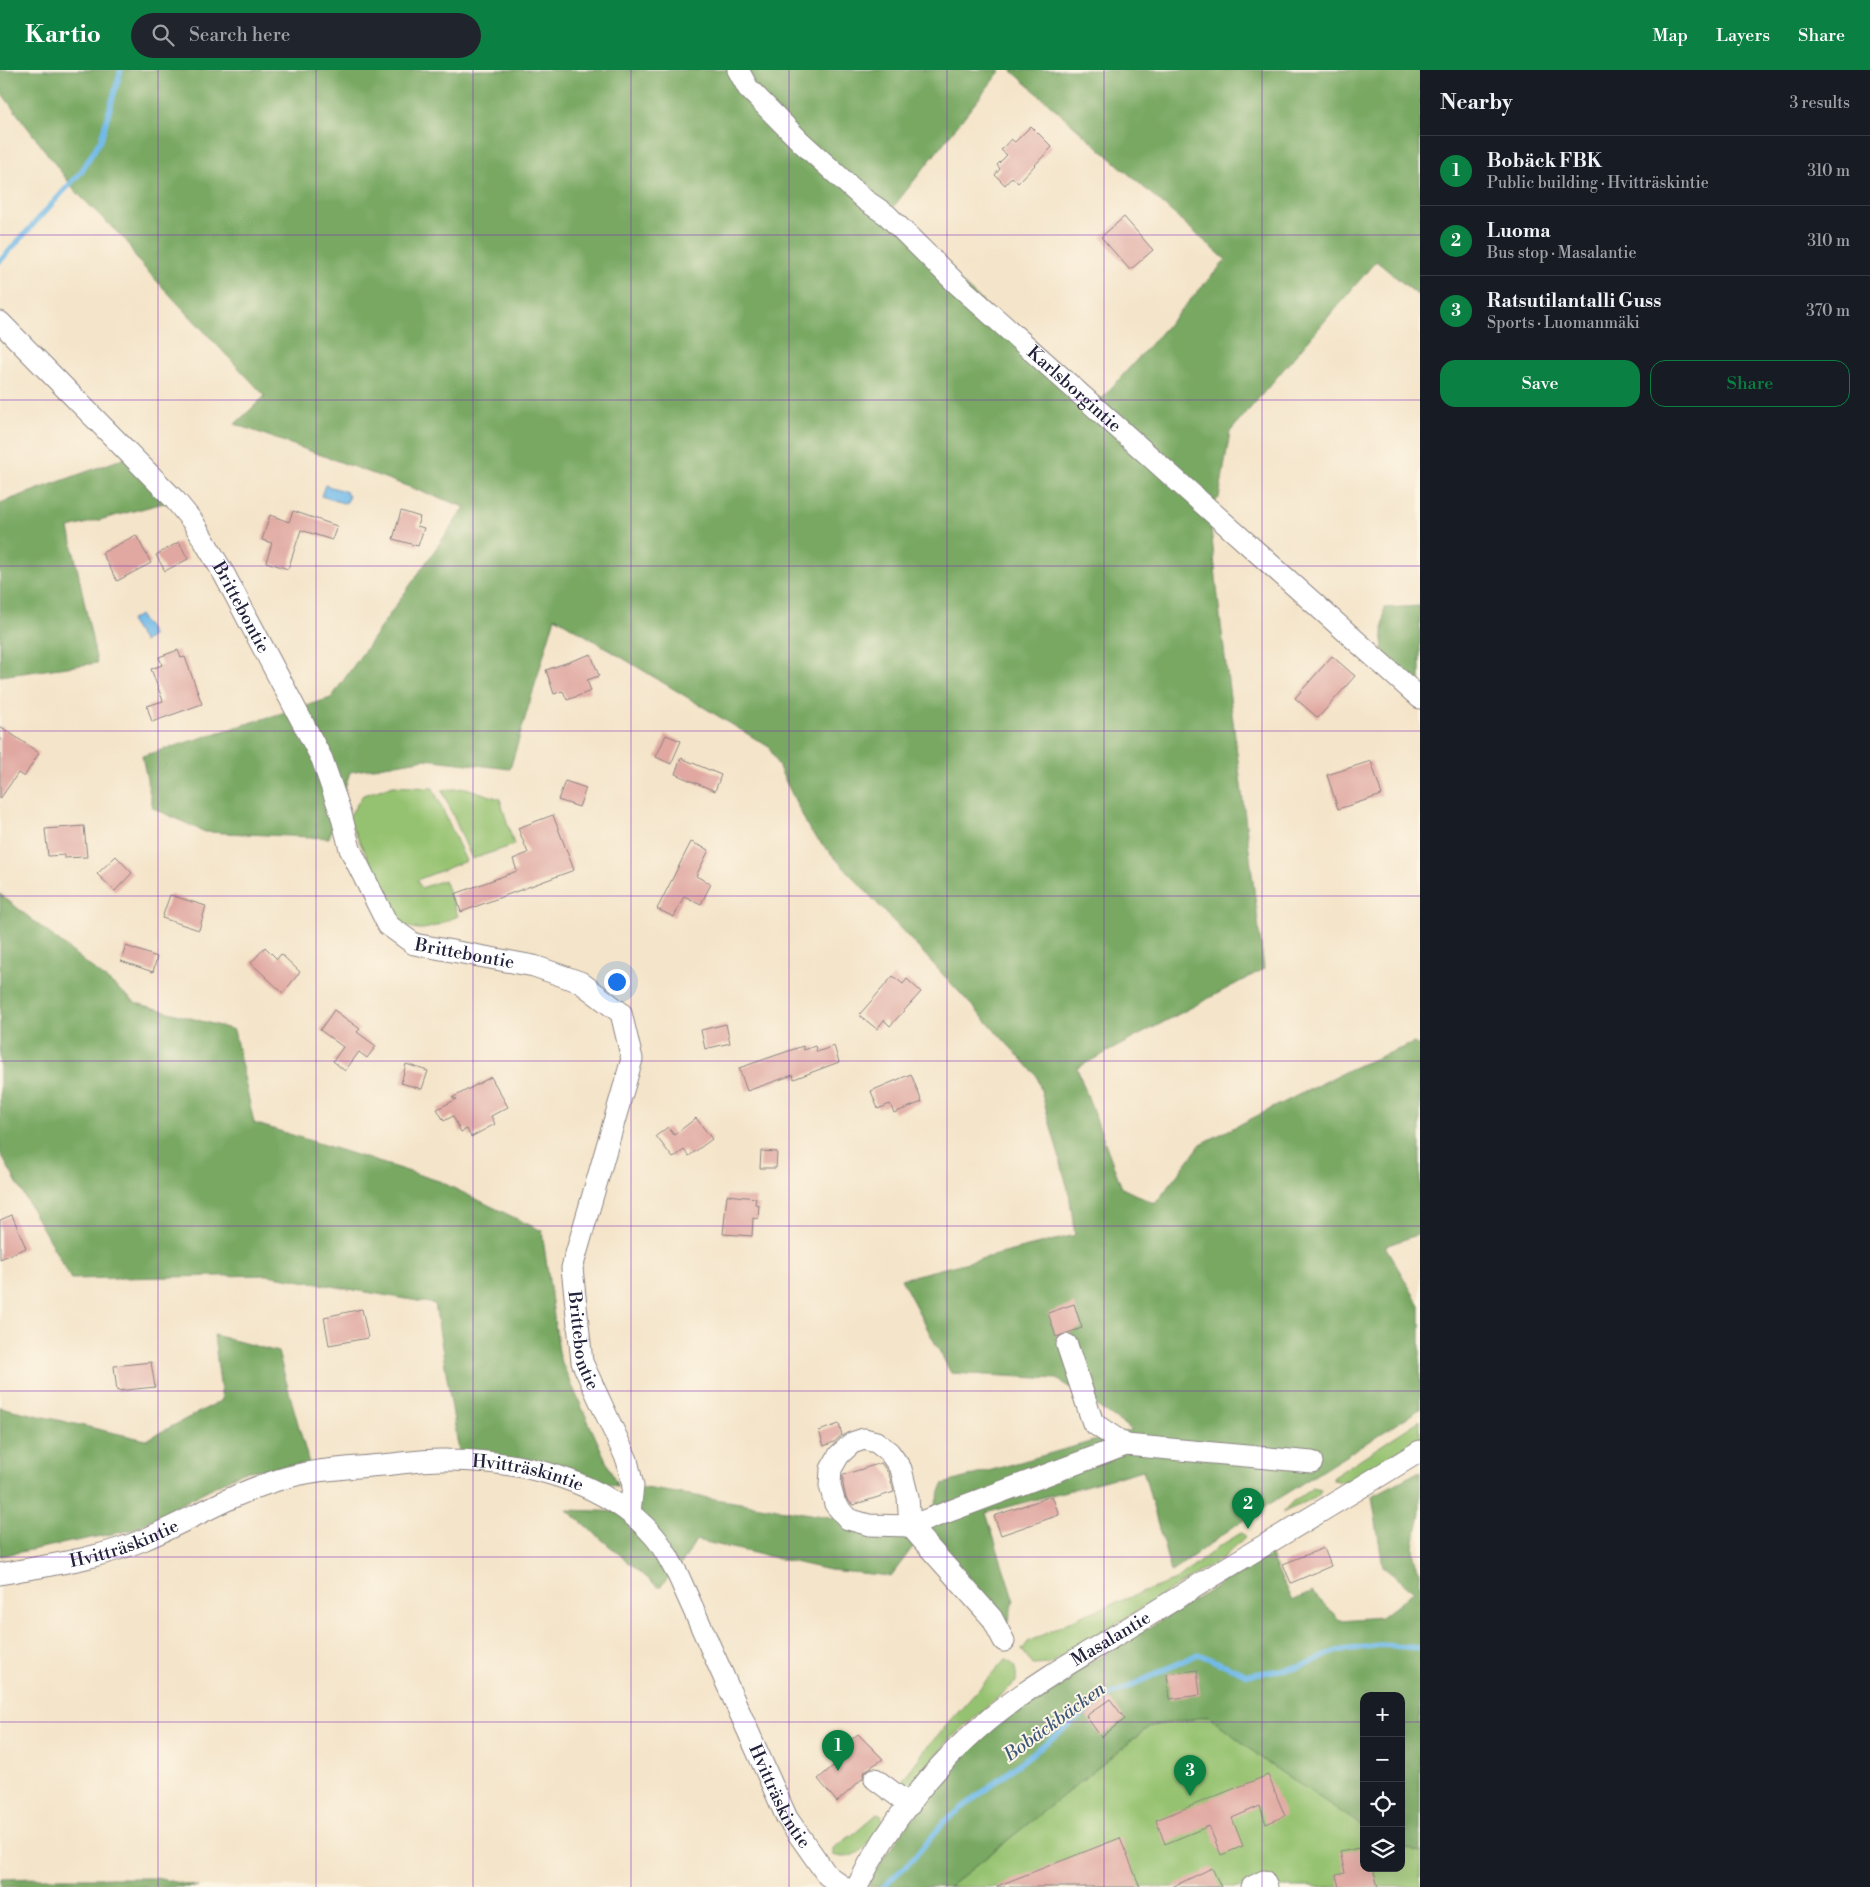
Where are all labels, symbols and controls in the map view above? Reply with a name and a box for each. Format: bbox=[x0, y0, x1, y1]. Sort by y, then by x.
search box bbox=[131, 13, 481, 58]
text: Kartio bbox=[25, 20, 101, 50]
icon: search bbox=[149, 21, 177, 49]
text: Search here bbox=[189, 23, 290, 47]
text: Map bbox=[1653, 24, 1688, 47]
text: Layers bbox=[1716, 24, 1770, 47]
text: Share bbox=[1798, 24, 1845, 47]
text: Nearby bbox=[1440, 90, 1513, 116]
text: 3 results bbox=[1789, 93, 1850, 113]
text: Bobäck FBK bbox=[1487, 149, 1602, 173]
text: 1 bbox=[1452, 161, 1460, 181]
text: 310 m bbox=[1807, 161, 1850, 181]
text: Public building · Hvitträskintie bbox=[1487, 173, 1709, 193]
text: Luoma bbox=[1487, 219, 1551, 243]
text: 2 bbox=[1451, 231, 1461, 251]
text: 310 m bbox=[1807, 231, 1850, 251]
text: Bus stop · Masalantie bbox=[1487, 243, 1637, 263]
text: Ratsutilantalli Guss bbox=[1487, 289, 1661, 313]
text: 3 bbox=[1451, 301, 1461, 321]
text: 370 m bbox=[1806, 301, 1850, 321]
text: Sports · Luomanmäki bbox=[1487, 313, 1640, 333]
street label: Karlsborgintie bbox=[1022, 341, 1126, 438]
button: Save bbox=[1440, 360, 1640, 407]
button: Share bbox=[1650, 360, 1850, 407]
street label: Brittebontie bbox=[207, 556, 275, 657]
street label: Brittebontie bbox=[412, 933, 516, 974]
your location bbox=[604, 969, 630, 995]
street label: Brittebontie bbox=[562, 1289, 604, 1394]
street label: Hvitträskintie bbox=[471, 1450, 587, 1497]
pin: 2 bbox=[1232, 1488, 1264, 1529]
street label: Hvitträskintie bbox=[68, 1514, 183, 1573]
street label: Masalantie bbox=[1067, 1606, 1155, 1672]
water label: Bobäckbäcken bbox=[998, 1677, 1111, 1767]
map controls bbox=[1360, 1692, 1405, 1872]
button: + bbox=[1360, 1692, 1405, 1737]
pin: 1 bbox=[822, 1730, 854, 1771]
button: − bbox=[1360, 1737, 1405, 1782]
street label: Hvitträskintie bbox=[743, 1740, 816, 1853]
pin: 3 bbox=[1174, 1755, 1206, 1796]
button: locate bbox=[1360, 1782, 1405, 1827]
button: layers bbox=[1360, 1827, 1405, 1872]

